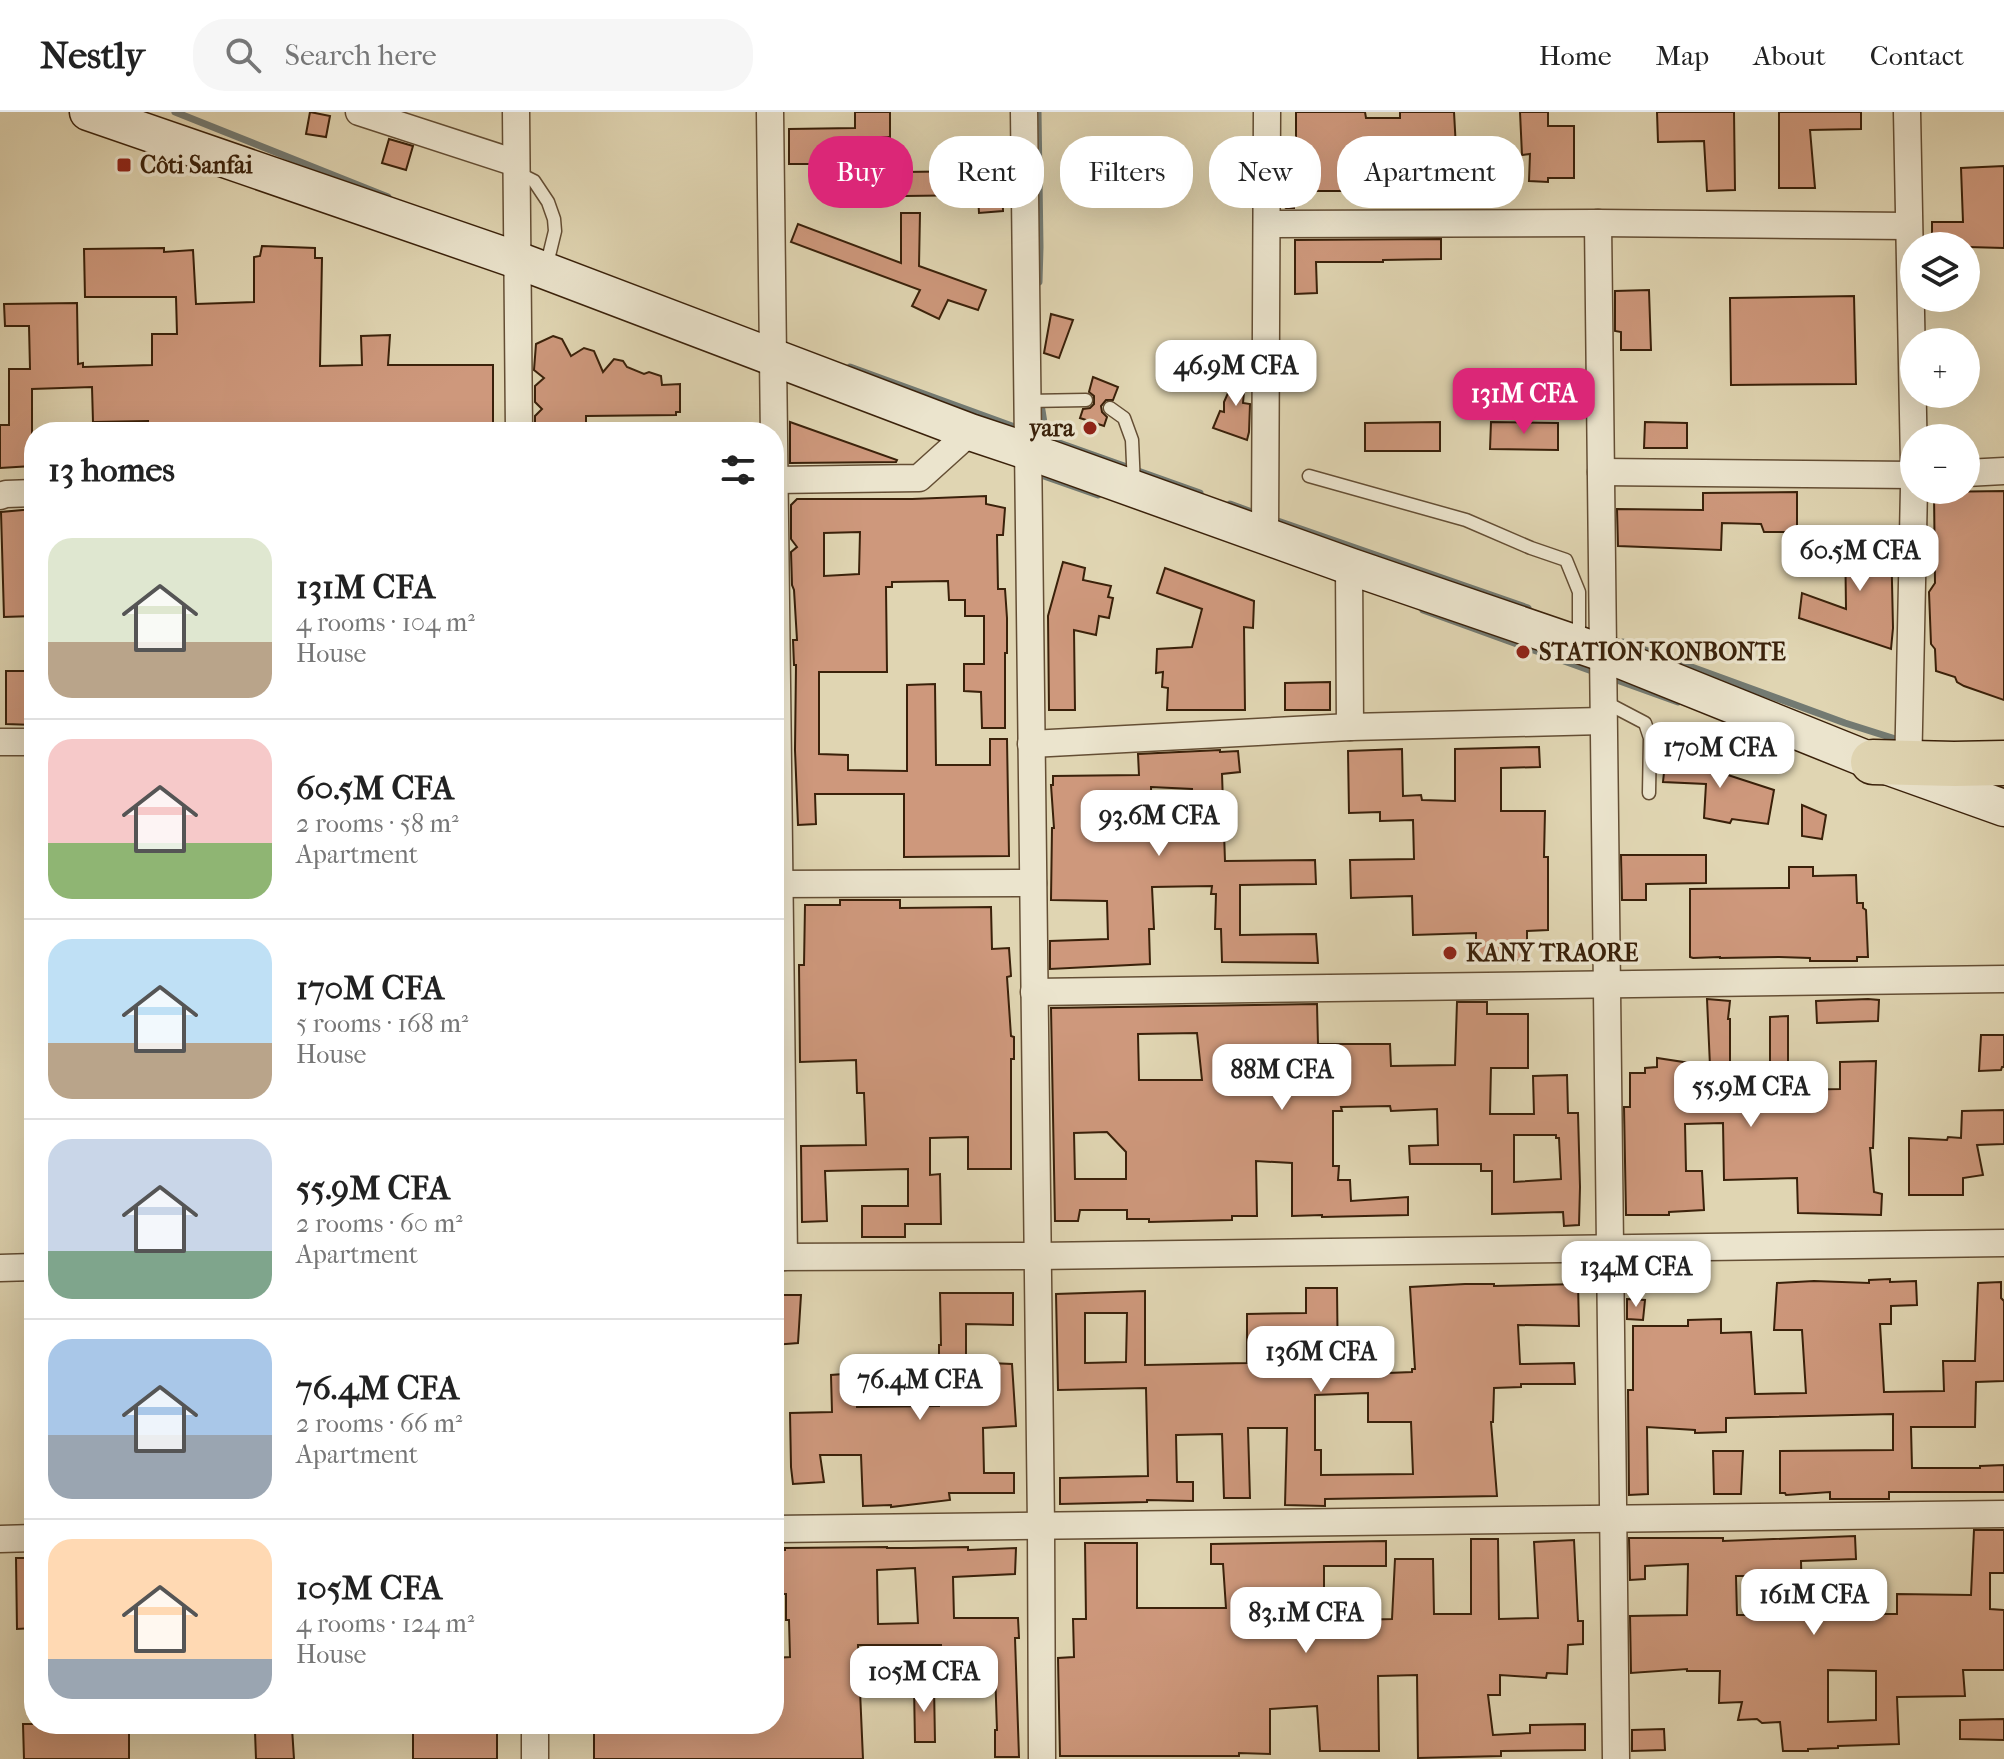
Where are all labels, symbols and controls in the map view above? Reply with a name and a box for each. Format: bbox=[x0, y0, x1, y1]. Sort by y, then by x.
search box bbox=[193, 19, 753, 91]
text: Nestly bbox=[40, 33, 145, 78]
icon: search bbox=[221, 33, 265, 77]
text: Search here bbox=[285, 38, 437, 73]
text: Home bbox=[1539, 39, 1612, 72]
text: Map bbox=[1656, 39, 1709, 72]
text: About bbox=[1753, 39, 1826, 72]
text: Contact bbox=[1870, 39, 1964, 72]
chip: Buy bbox=[808, 136, 913, 208]
chip: Rent bbox=[929, 136, 1044, 208]
chip: Filters bbox=[1060, 136, 1193, 208]
chip: New bbox=[1209, 136, 1321, 208]
chip: Apartment bbox=[1337, 136, 1524, 208]
place label: Côti Sanfai bbox=[140, 151, 253, 179]
marker: Côti Sanfai bbox=[115, 156, 133, 174]
map controls bbox=[1900, 232, 1980, 504]
button: layers bbox=[1900, 232, 1980, 312]
button: + bbox=[1900, 328, 1980, 408]
pin: 46.9M CFA bbox=[1144, 340, 1328, 408]
text: 46.9M CFA bbox=[1174, 350, 1298, 381]
pin: 131M CFA bbox=[1441, 368, 1607, 436]
text: 131M CFA bbox=[1471, 378, 1577, 409]
place label: yara bbox=[1029, 414, 1075, 442]
marker: yara bbox=[1081, 419, 1099, 437]
button: − bbox=[1900, 424, 1980, 504]
icon: filters bbox=[716, 448, 760, 492]
text: 13 homes bbox=[48, 450, 175, 490]
pin: 60.5M CFA bbox=[1768, 525, 1952, 593]
text: 60.5M CFA bbox=[1800, 535, 1920, 566]
text: 131M CFA bbox=[296, 567, 435, 607]
icon: home bbox=[112, 570, 208, 666]
text: 4 rooms · 104 m² bbox=[296, 607, 475, 638]
text: House bbox=[296, 638, 366, 669]
place label: STATION KONBONTE bbox=[1539, 638, 1786, 666]
marker: STATION KONBONTE bbox=[1514, 643, 1532, 661]
pin: 170M CFA bbox=[1637, 722, 1803, 790]
text: 170M CFA bbox=[1663, 732, 1777, 763]
text: 60.5M CFA bbox=[296, 768, 454, 808]
icon: home bbox=[112, 771, 208, 867]
pin: 93.6M CFA bbox=[1067, 790, 1251, 858]
text: 93.6M CFA bbox=[1099, 800, 1219, 831]
text: 2 rooms · 58 m² bbox=[296, 808, 459, 839]
text: Apartment bbox=[296, 839, 418, 870]
place label: KANY TRAORE bbox=[1466, 939, 1639, 967]
marker: KANY TRAORE bbox=[1441, 944, 1459, 962]
text: 170M CFA bbox=[296, 968, 444, 1008]
icon: home bbox=[112, 971, 208, 1067]
text: 5 rooms · 168 m² bbox=[296, 1008, 468, 1039]
text: House bbox=[296, 1039, 366, 1070]
pin: 88M CFA bbox=[1208, 1044, 1356, 1112]
text: 88M CFA bbox=[1230, 1054, 1334, 1085]
pin: 55.9M CFA bbox=[1659, 1061, 1843, 1129]
text: 55.9M CFA bbox=[1692, 1071, 1810, 1102]
text: 55.9M CFA bbox=[296, 1168, 450, 1208]
icon: home bbox=[112, 1171, 208, 1267]
text: 2 rooms · 60 m² bbox=[296, 1208, 463, 1239]
text: Apartment bbox=[296, 1239, 418, 1270]
pin: 134M CFA bbox=[1553, 1241, 1719, 1309]
text: 134M CFA bbox=[1580, 1251, 1692, 1282]
pin: 136M CFA bbox=[1238, 1326, 1404, 1394]
text: 136M CFA bbox=[1265, 1336, 1377, 1367]
pin: 76.4M CFA bbox=[828, 1354, 1012, 1422]
text: 76.4M CFA bbox=[858, 1364, 982, 1395]
text: 76.4M CFA bbox=[296, 1368, 459, 1408]
icon: home bbox=[112, 1371, 208, 1467]
text: 2 rooms · 66 m² bbox=[296, 1408, 462, 1439]
text: Apartment bbox=[296, 1439, 418, 1470]
text: 105M CFA bbox=[296, 1568, 442, 1608]
pin: 161M CFA bbox=[1731, 1569, 1897, 1637]
icon: home bbox=[112, 1571, 208, 1667]
text: 161M CFA bbox=[1759, 1579, 1869, 1610]
pin: 83.1M CFA bbox=[1214, 1587, 1398, 1655]
text: 83.1M CFA bbox=[1248, 1597, 1364, 1628]
text: 4 rooms · 124 m² bbox=[296, 1608, 474, 1639]
text: House bbox=[296, 1639, 366, 1670]
pin: 105M CFA bbox=[841, 1646, 1007, 1714]
text: 105M CFA bbox=[868, 1656, 980, 1687]

